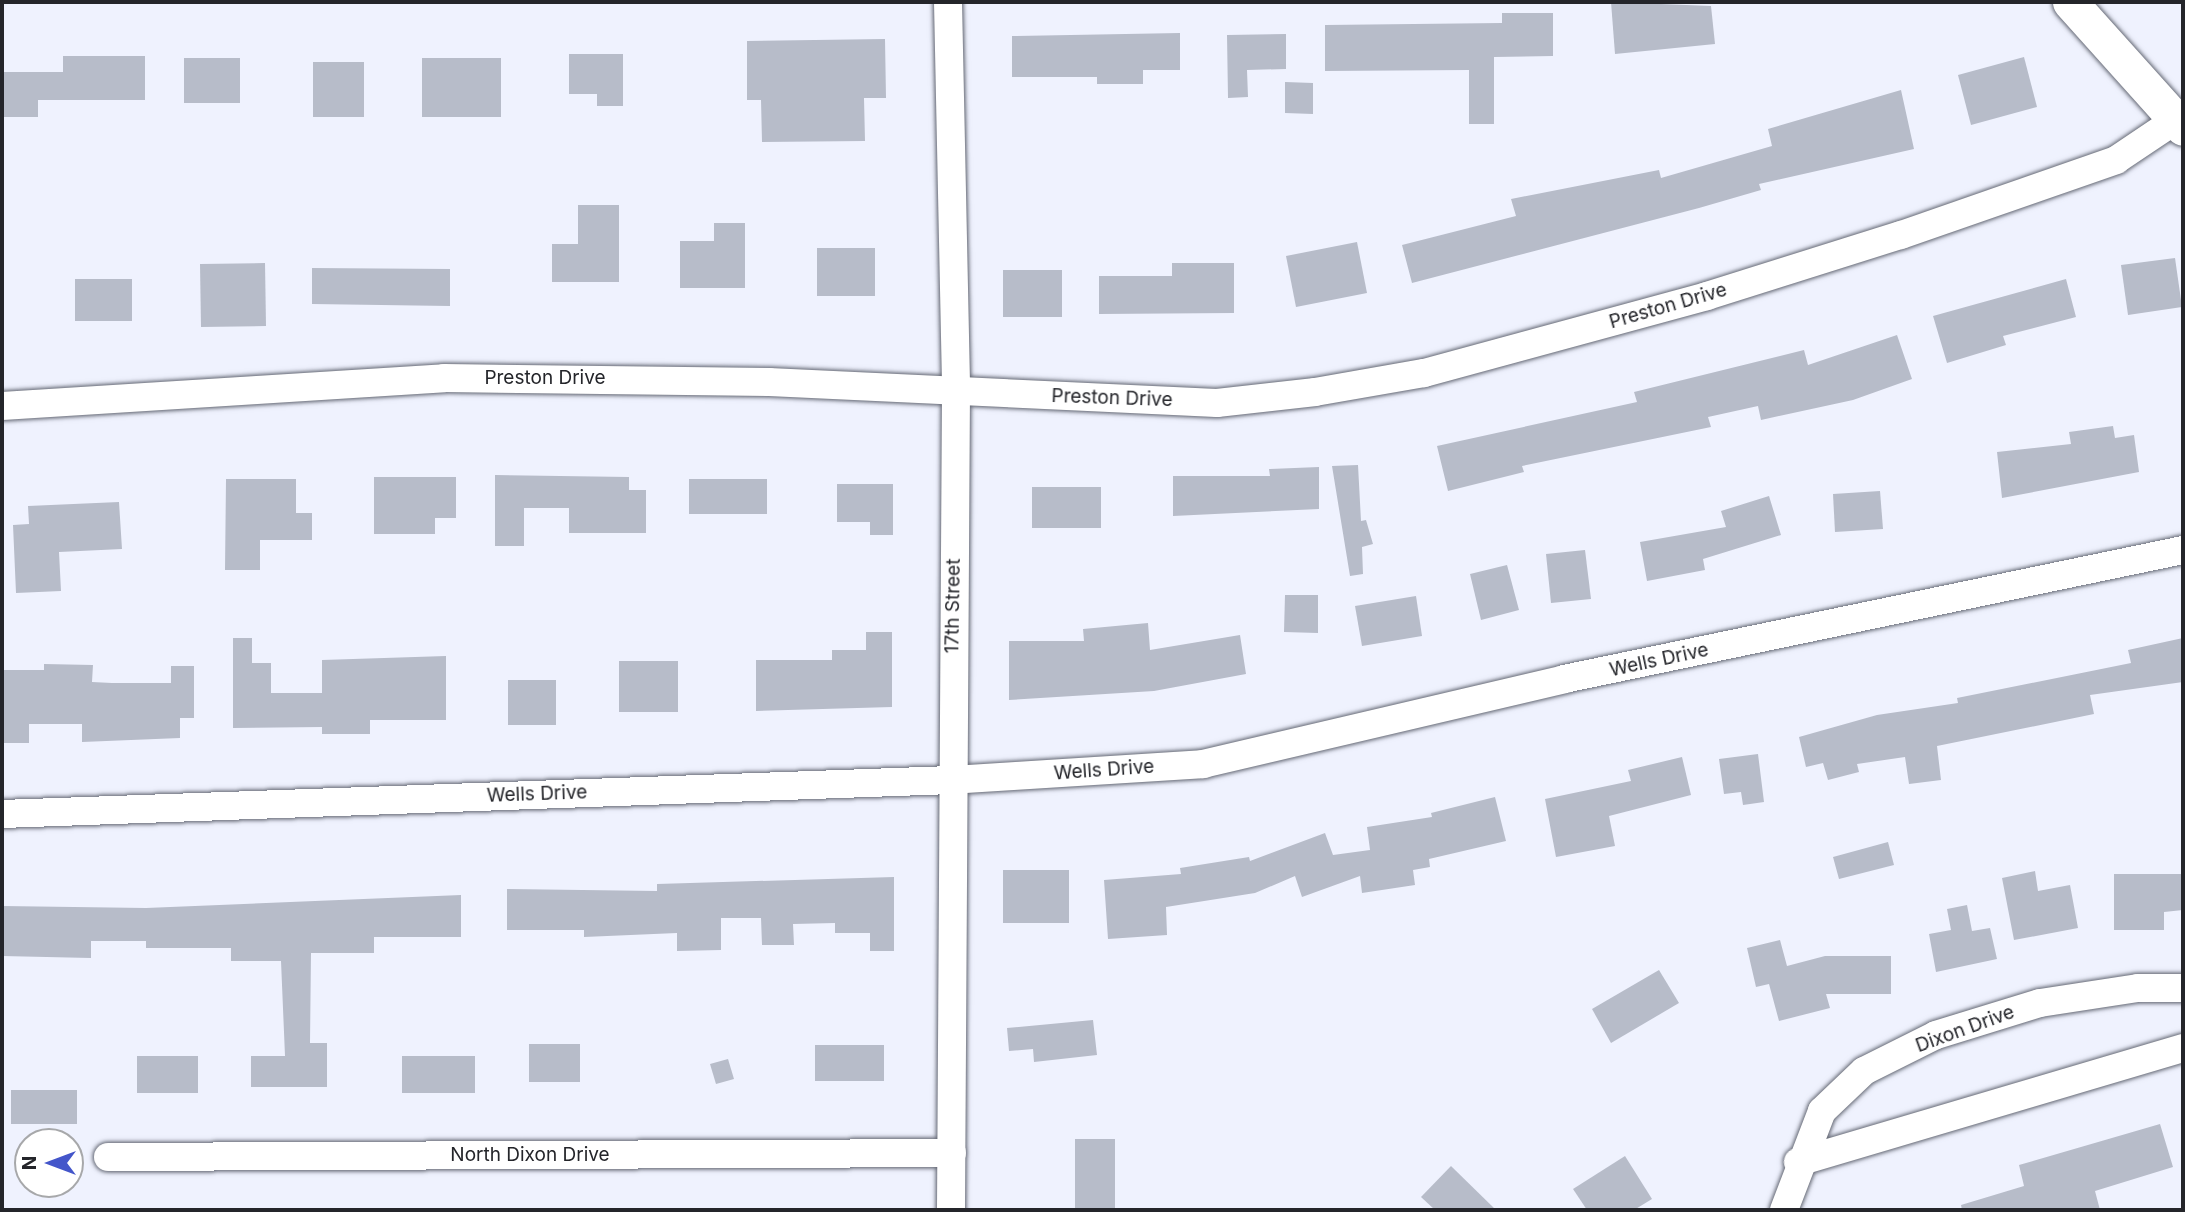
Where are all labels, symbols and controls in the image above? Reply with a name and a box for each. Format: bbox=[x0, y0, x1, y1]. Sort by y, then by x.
street label: Preston Drive bbox=[1607, 278, 1729, 334]
street label: Preston Drive bbox=[484, 367, 606, 389]
street label: Preston Drive bbox=[1051, 384, 1173, 412]
street label: 17th Street bbox=[941, 558, 965, 654]
street label: Wells Drive bbox=[1607, 638, 1711, 682]
street label: Wells Drive bbox=[1053, 755, 1155, 785]
street label: Wells Drive bbox=[486, 781, 588, 807]
street label: Dixon Drive bbox=[1913, 1001, 2017, 1057]
north arrow bbox=[14, 1128, 84, 1198]
street label: North Dixon Drive bbox=[450, 1144, 610, 1166]
text: N bbox=[18, 1156, 41, 1170]

